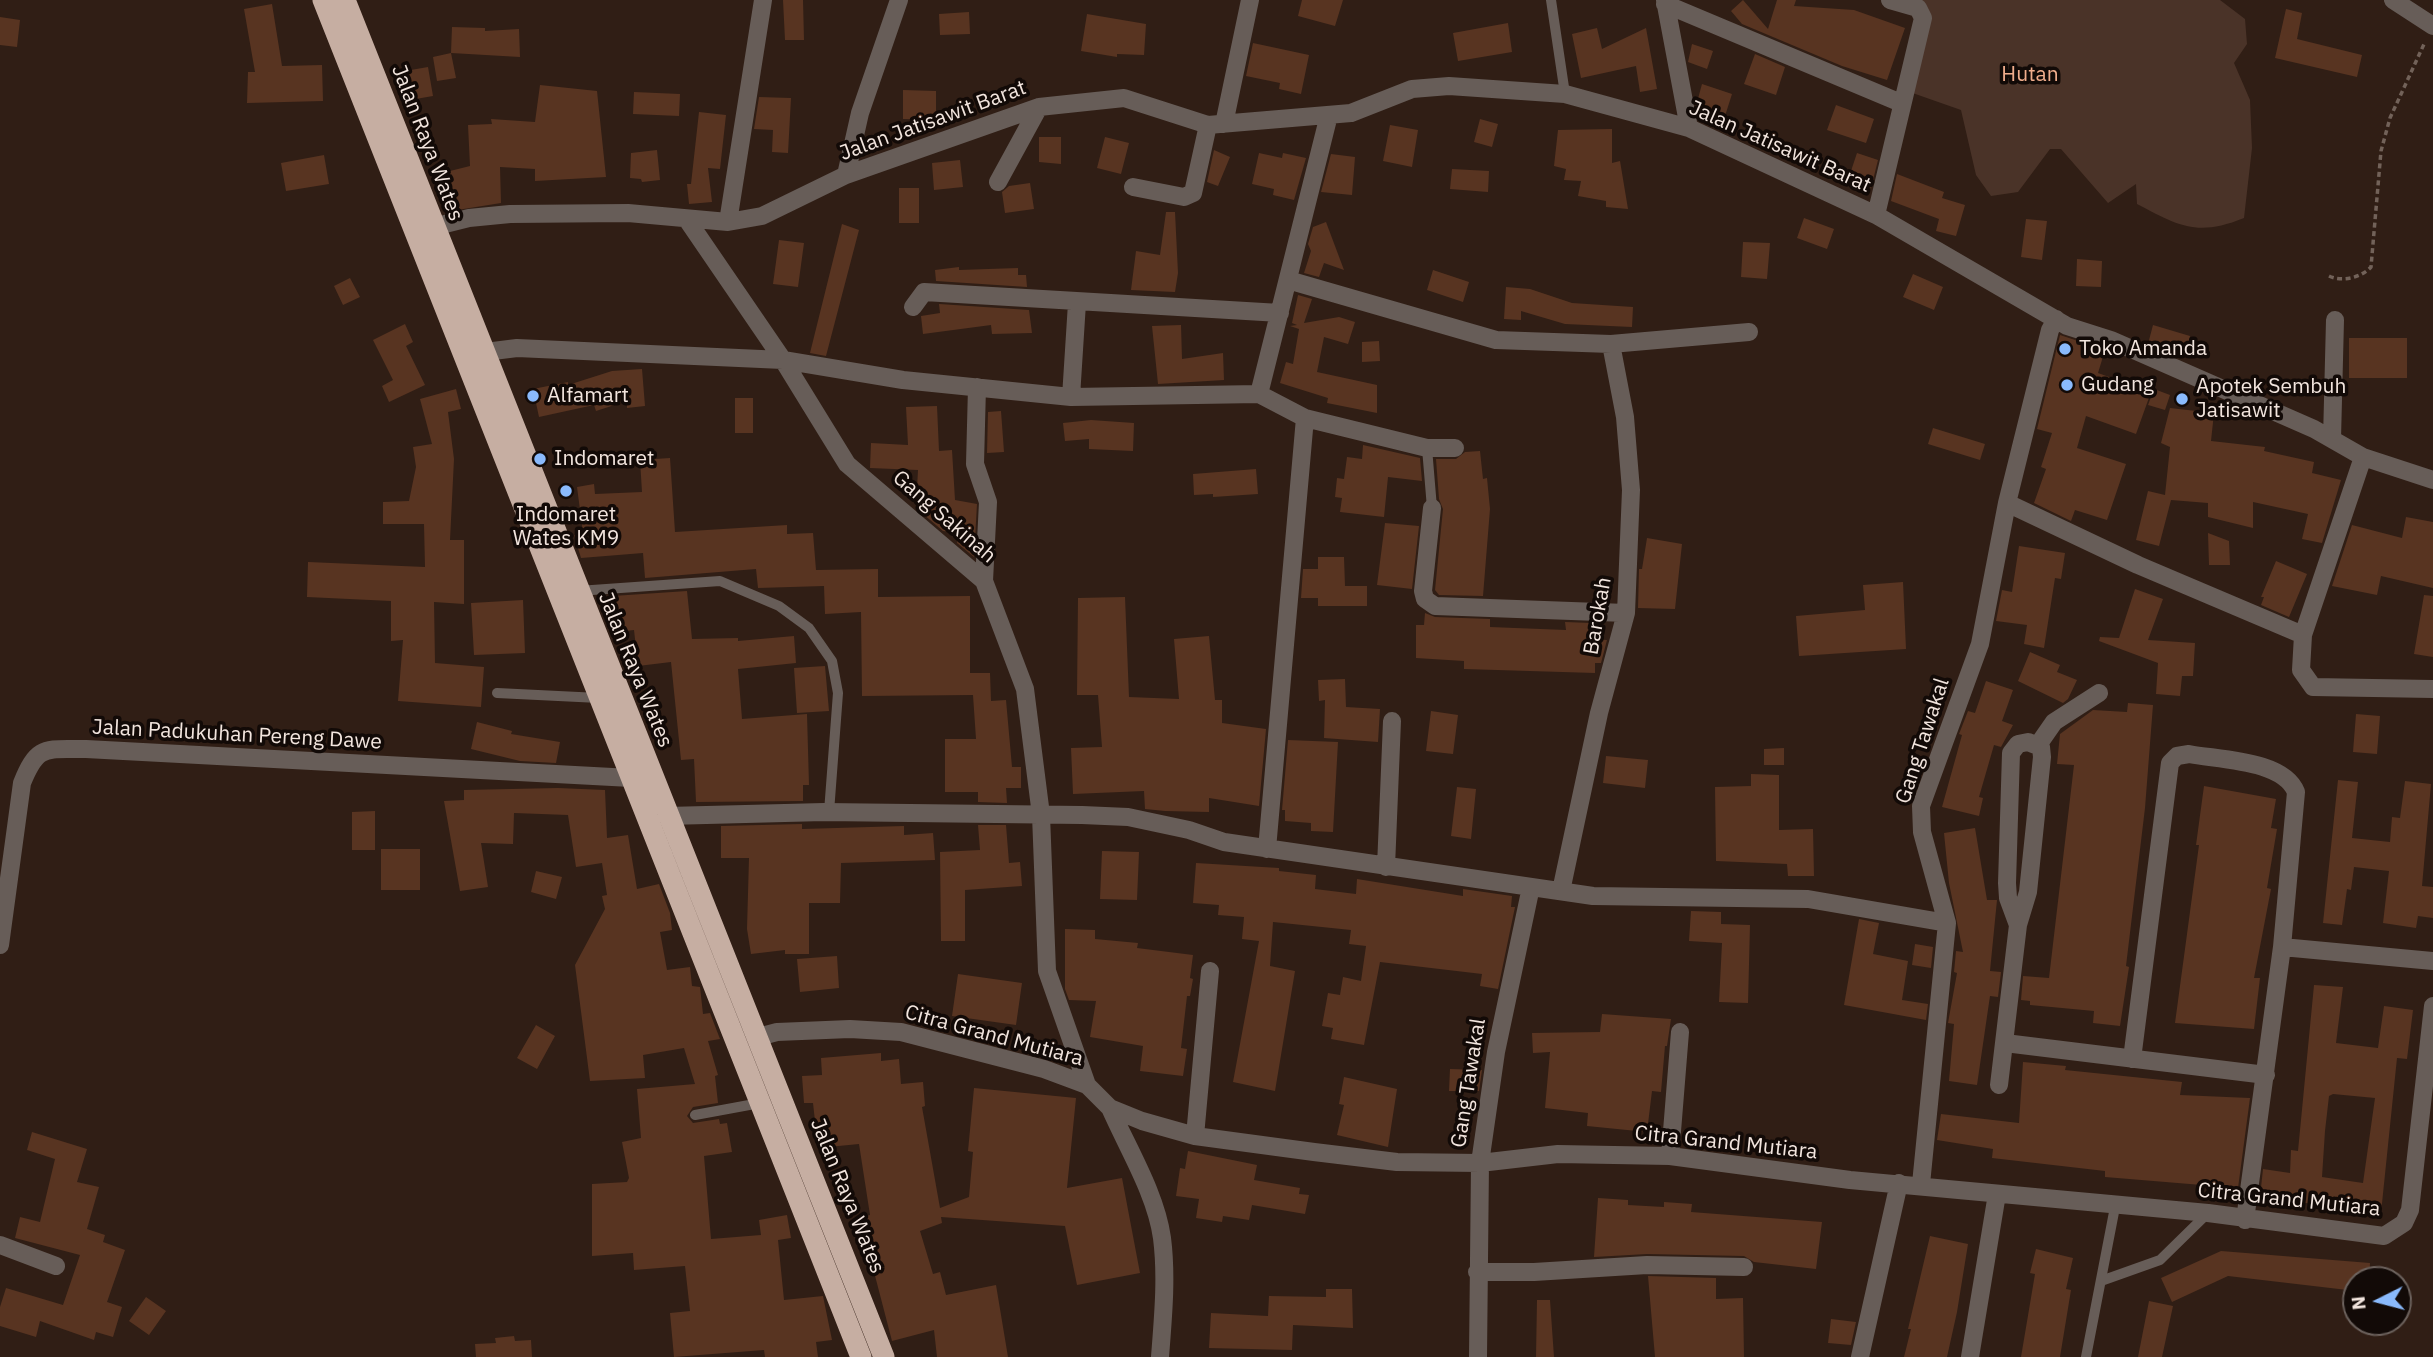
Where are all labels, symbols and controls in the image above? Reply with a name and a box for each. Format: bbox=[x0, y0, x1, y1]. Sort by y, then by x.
street label: Jalan Raya Wates bbox=[386, 61, 468, 225]
park label: Hutan bbox=[2001, 62, 2059, 88]
street label: Jalan Jatisawit Barat bbox=[836, 76, 1030, 166]
street label: Jalan Jatisawit Barat bbox=[1685, 96, 1875, 198]
place label: Toko Amanda bbox=[2079, 336, 2207, 362]
marker: Toko Amanda bbox=[2057, 341, 2073, 357]
place label: Gudang bbox=[2081, 372, 2154, 398]
place label: Apotek Sembuh Jatisawit bbox=[2196, 374, 2346, 424]
marker: Gudang bbox=[2059, 377, 2075, 393]
place label: Alfamart bbox=[547, 383, 629, 409]
marker: Alfamart bbox=[525, 388, 541, 404]
marker: Apotek Sembuh Jatisawit bbox=[2174, 391, 2190, 407]
place label: Indomaret bbox=[554, 446, 654, 472]
marker: Indomaret bbox=[532, 451, 548, 467]
street label: Gang Sakinah bbox=[887, 465, 1001, 569]
marker: Indomaret Wates KM9 bbox=[558, 483, 574, 499]
place label: Indomaret Wates KM9 bbox=[513, 502, 619, 552]
street label: Barokah bbox=[1579, 575, 1617, 657]
street label: Jalan Raya Wates bbox=[592, 589, 678, 751]
street label: Gang Tawakal bbox=[1891, 675, 1955, 807]
street label: Jalan Padukuhan Pereng Dawe bbox=[91, 715, 383, 755]
street label: Citra Grand Mutiara bbox=[902, 1000, 1086, 1072]
street label: Gang Tawakal bbox=[1446, 1017, 1492, 1149]
street label: Jalan Raya Wates bbox=[804, 1115, 890, 1277]
street label: Citra Grand Mutiara bbox=[1633, 1121, 1819, 1165]
street label: Citra Grand Mutiara bbox=[2196, 1178, 2382, 1222]
north arrow bbox=[2342, 1266, 2412, 1336]
text: N bbox=[2345, 1295, 2371, 1311]

